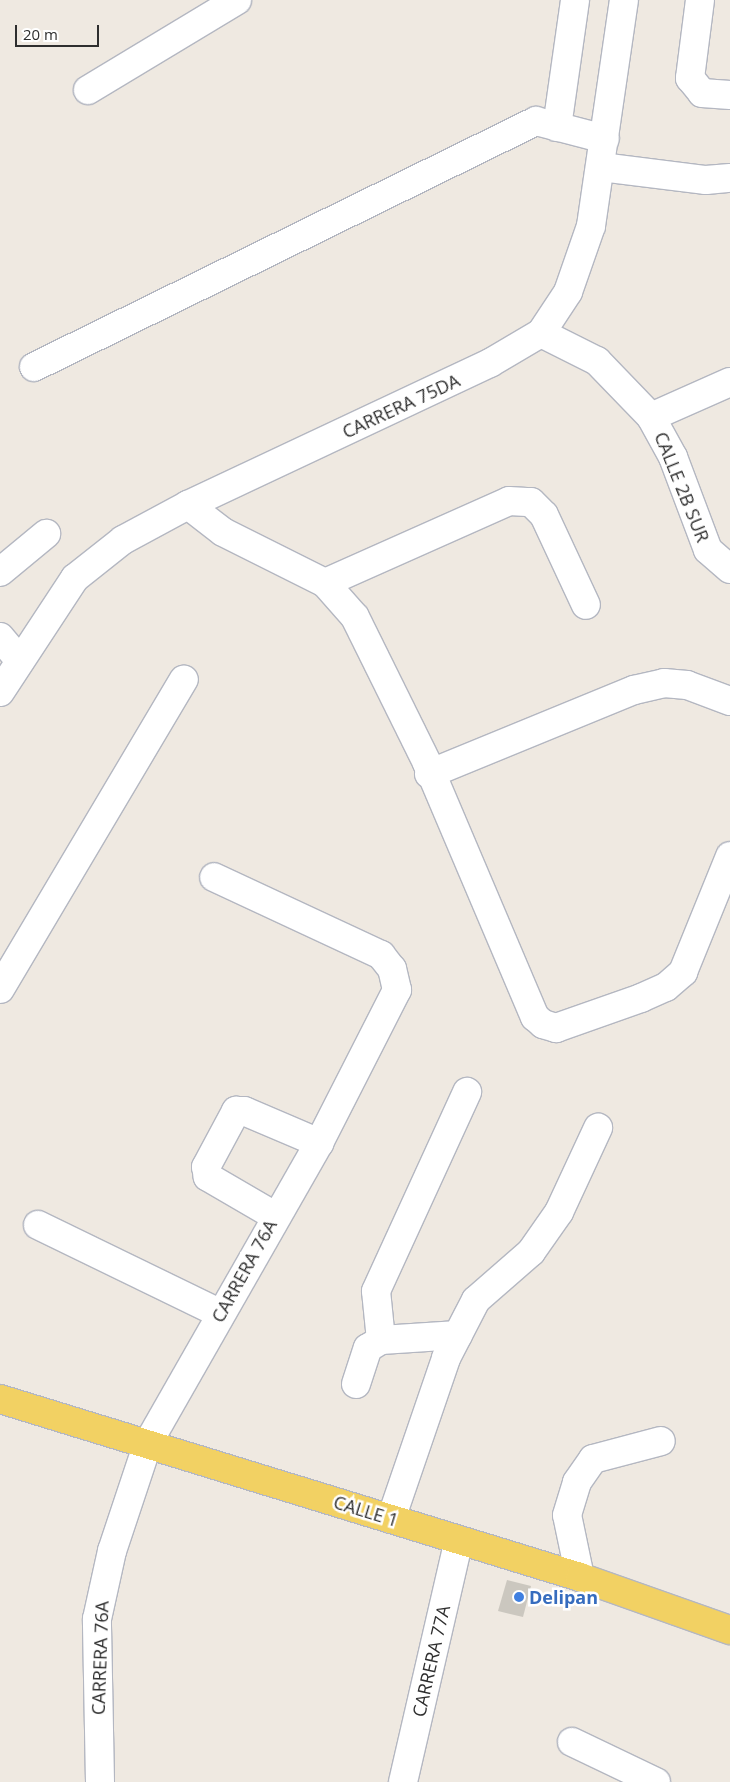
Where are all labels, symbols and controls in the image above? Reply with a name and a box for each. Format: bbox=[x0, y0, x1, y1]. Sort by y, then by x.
scale bar bbox=[18, 15, 101, 47]
text: 20 m bbox=[23, 24, 58, 44]
street label: CARRERA 75DA bbox=[339, 369, 463, 443]
street label: CALLE 2B SUR bbox=[650, 429, 714, 545]
street label: CARRERA 76A bbox=[207, 1216, 281, 1326]
street label: CALLE 1 bbox=[331, 1491, 401, 1531]
place label: Delipan bbox=[529, 1586, 598, 1608]
marker: Delipan bbox=[513, 1591, 525, 1603]
street label: CARRERA 76A bbox=[87, 1601, 113, 1715]
street label: CARRERA 77A bbox=[408, 1603, 454, 1719]

